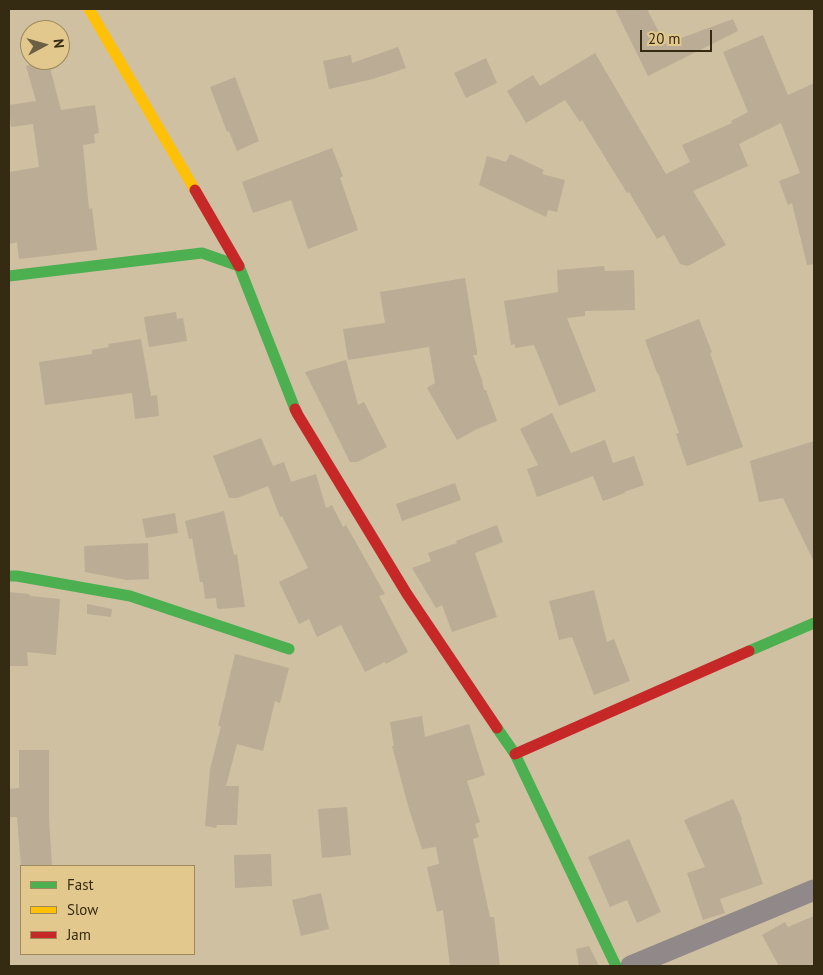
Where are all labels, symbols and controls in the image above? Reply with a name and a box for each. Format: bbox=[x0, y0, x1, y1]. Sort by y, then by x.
north arrow bbox=[20, 20, 70, 70]
scale bar bbox=[643, 20, 716, 52]
text: 20 m bbox=[648, 29, 681, 48]
text: N bbox=[49, 38, 68, 49]
legend bbox=[20, 865, 195, 955]
text: Fast bbox=[67, 875, 94, 894]
text: Slow bbox=[67, 900, 98, 919]
text: Jam bbox=[67, 925, 91, 944]

